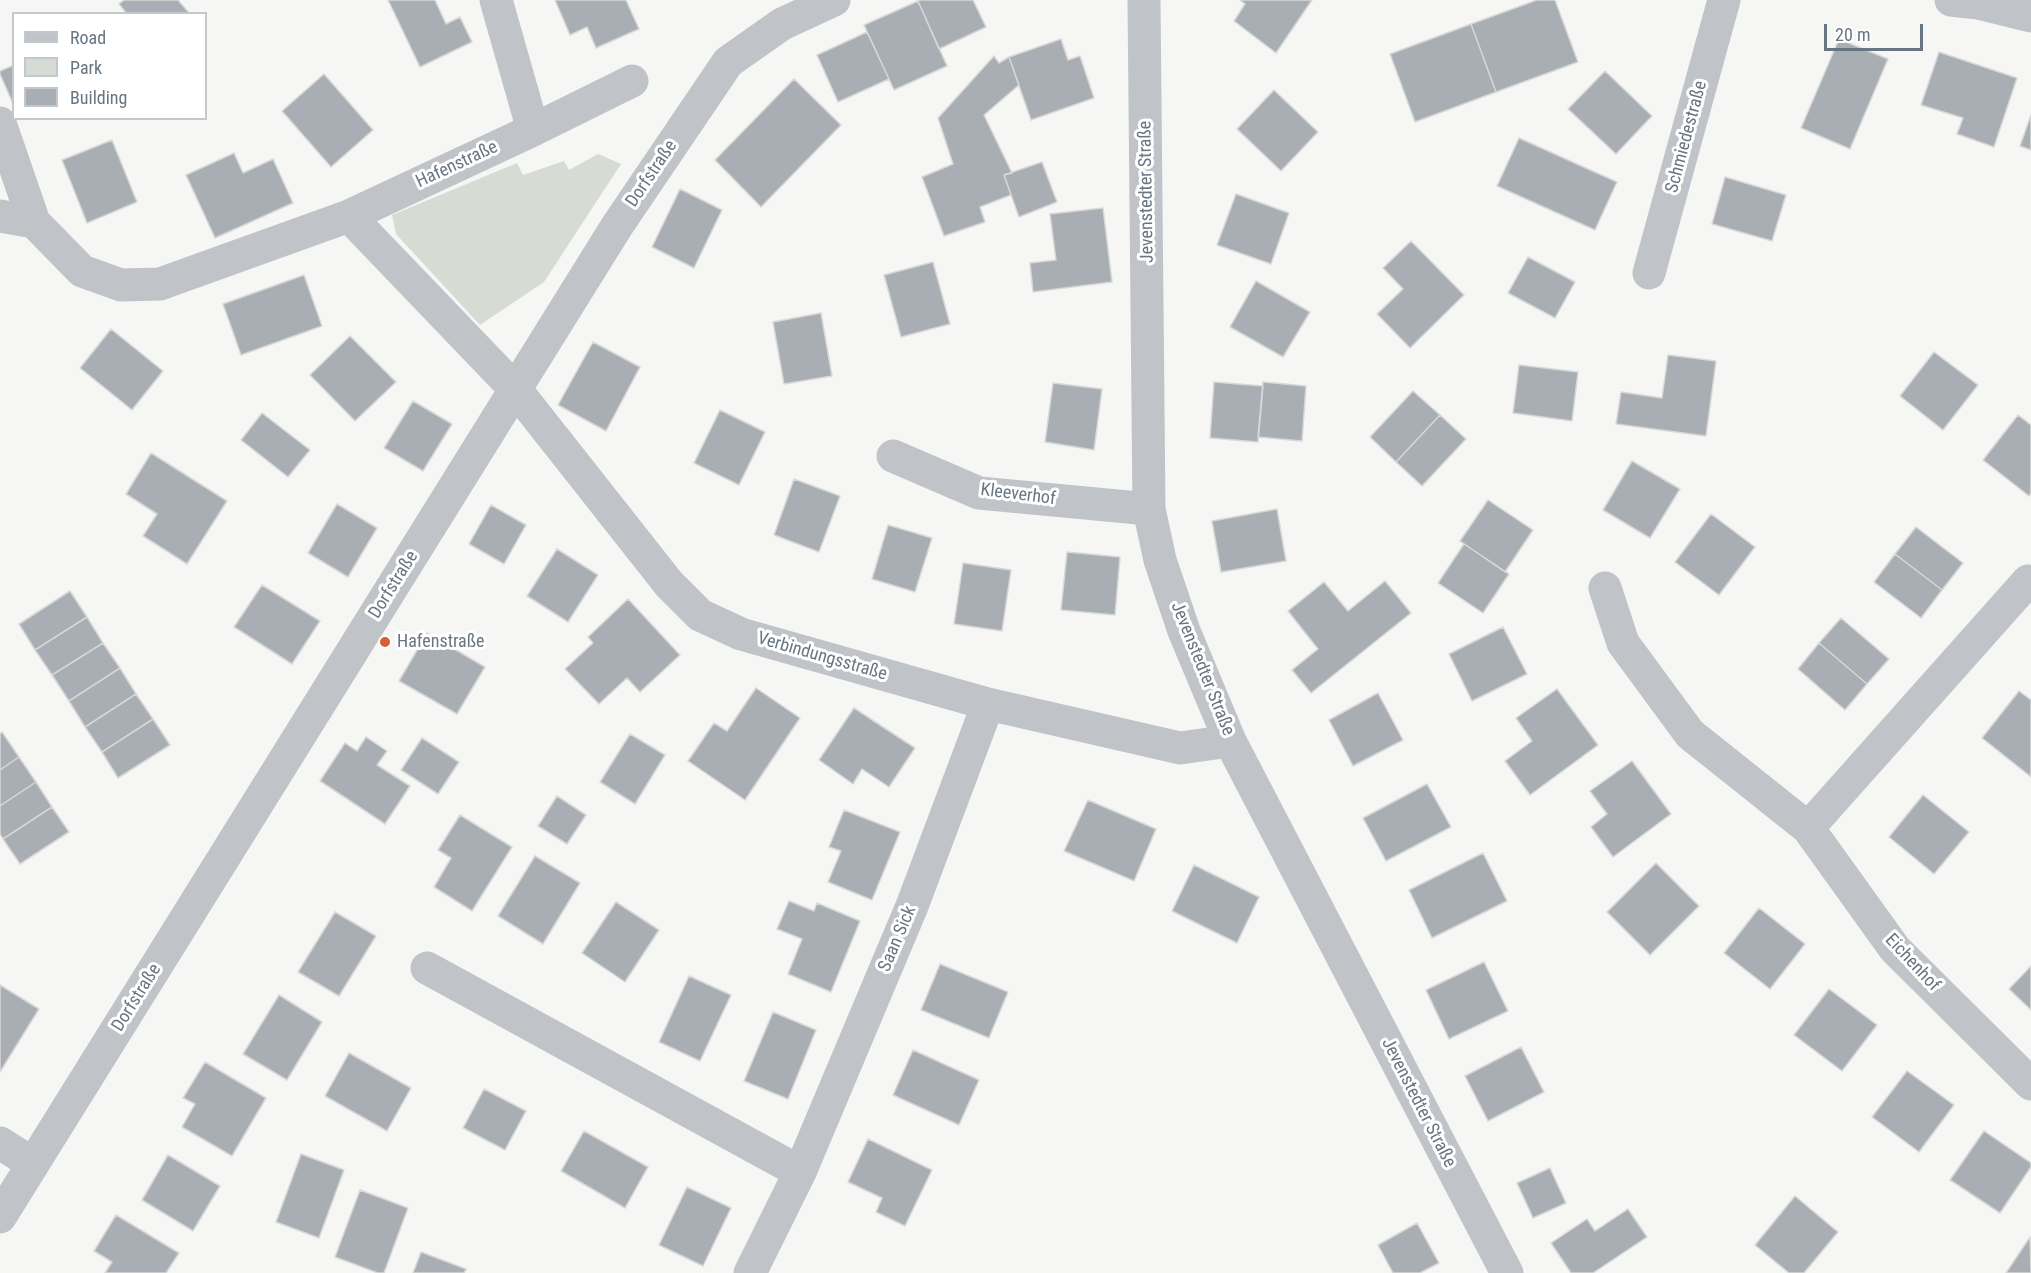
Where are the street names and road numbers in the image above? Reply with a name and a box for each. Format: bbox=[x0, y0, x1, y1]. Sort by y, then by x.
street label: Schmiedestraße bbox=[1662, 79, 1712, 195]
street label: Jevenstedter Straße bbox=[1135, 121, 1159, 263]
street label: Hafenstraße bbox=[413, 137, 501, 193]
street label: Dorfstraße bbox=[622, 137, 682, 211]
street label: Kleeverhof bbox=[979, 480, 1057, 510]
street label: Dorfstraße bbox=[365, 547, 423, 623]
street label: Jevenstedter Straße bbox=[1165, 599, 1239, 739]
street label: Verbindungsstraße bbox=[755, 628, 889, 686]
street label: Saan Sick bbox=[875, 903, 921, 975]
street label: Eichenhof bbox=[1880, 930, 1944, 996]
street label: Dorfstraße bbox=[108, 960, 166, 1036]
street label: Jevenstedter Straße bbox=[1376, 1035, 1460, 1171]

